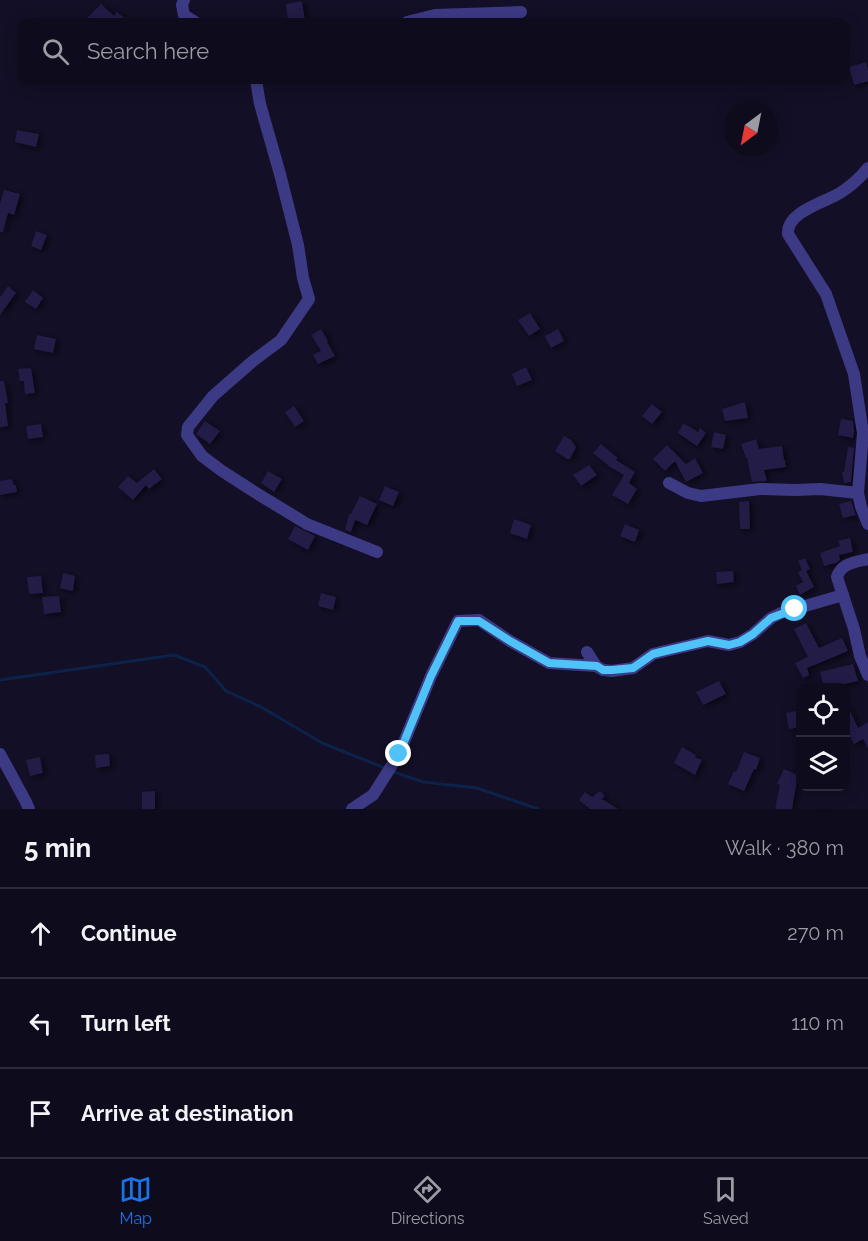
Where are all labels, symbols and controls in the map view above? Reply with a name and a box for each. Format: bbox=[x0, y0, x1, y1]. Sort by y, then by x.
search box bbox=[18, 18, 850, 84]
icon: search bbox=[39, 35, 72, 68]
text: Search here bbox=[87, 38, 209, 64]
north arrow bbox=[724, 102, 778, 156]
route start bbox=[781, 595, 807, 621]
map controls bbox=[796, 683, 850, 791]
button: locate bbox=[796, 683, 850, 737]
button: layers bbox=[796, 737, 850, 791]
route end bbox=[385, 740, 411, 766]
text: 5 min bbox=[24, 833, 91, 863]
text: Walk · 380 m bbox=[725, 836, 844, 860]
icon: ahead bbox=[24, 917, 57, 950]
text: Continue bbox=[81, 920, 177, 946]
text: 270 m bbox=[787, 921, 844, 945]
icon: left bbox=[24, 1007, 57, 1040]
text: Turn left bbox=[81, 1010, 171, 1036]
text: 110 m bbox=[791, 1011, 844, 1035]
icon: arrive bbox=[24, 1097, 57, 1130]
text: Arrive at destination bbox=[81, 1100, 294, 1126]
tab: Map bbox=[119, 1173, 152, 1228]
tab: Directions bbox=[391, 1173, 465, 1228]
tab: Saved bbox=[703, 1173, 749, 1228]

